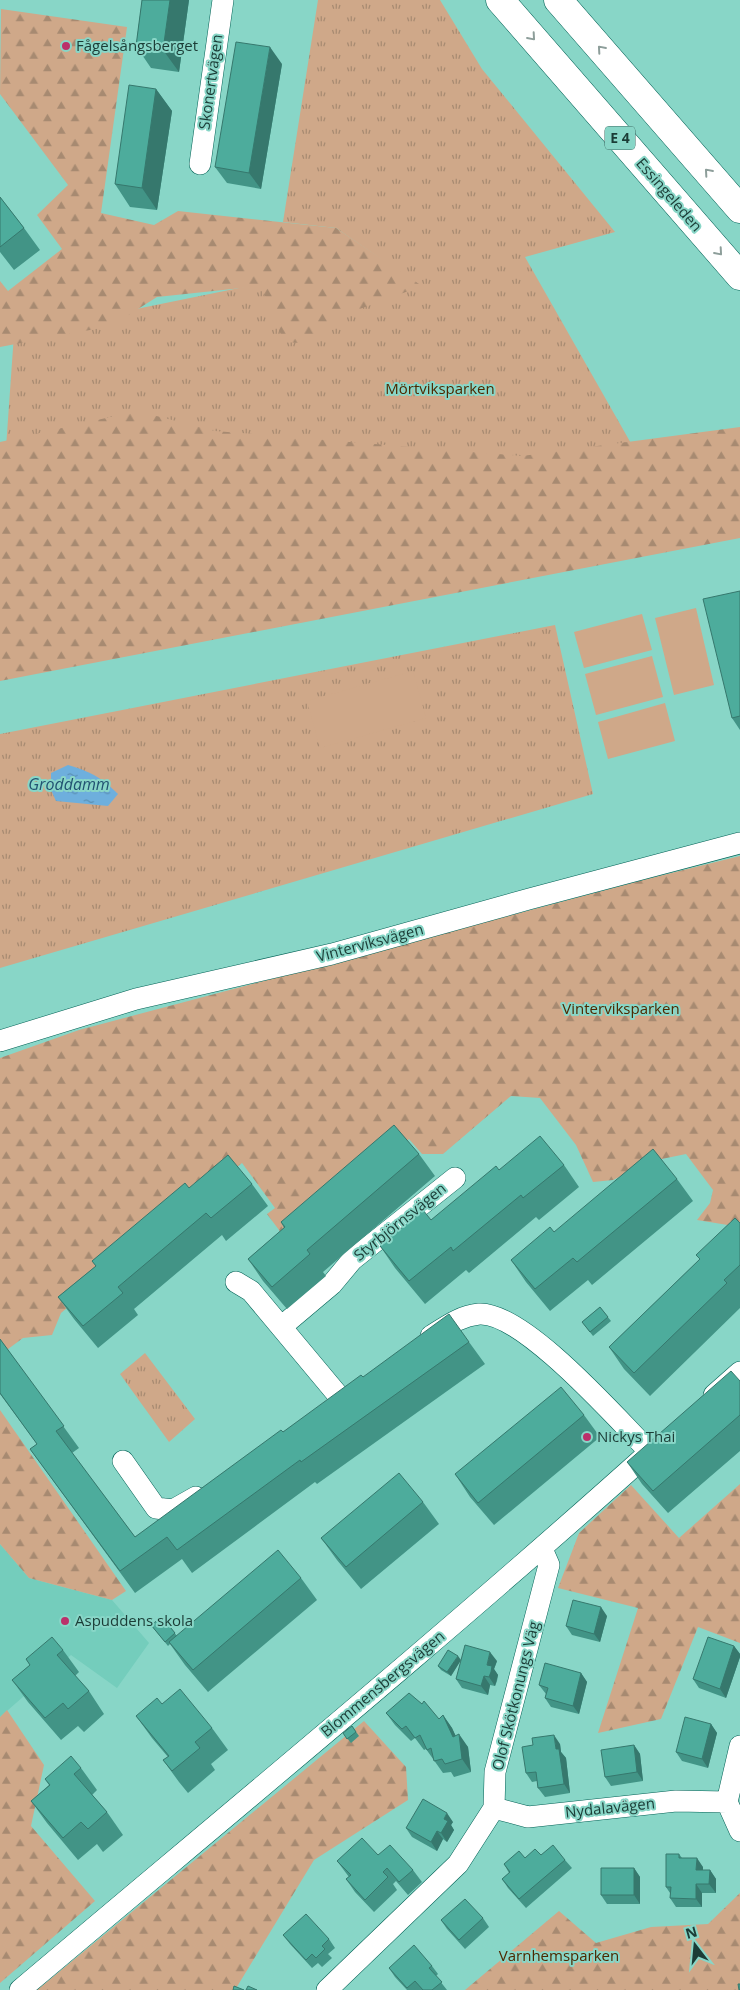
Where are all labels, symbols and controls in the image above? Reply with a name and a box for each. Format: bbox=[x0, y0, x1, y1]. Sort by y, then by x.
one-way arrow bbox=[526, 31, 535, 40]
street label: Skonertvägen bbox=[193, 33, 227, 131]
place label: Fågelsångsberget bbox=[76, 35, 198, 55]
marker: Fågelsångsberget bbox=[60, 40, 72, 52]
one-way arrow bbox=[598, 46, 607, 55]
road number: E 4 bbox=[605, 126, 635, 150]
street label: Essingeleden bbox=[632, 153, 707, 235]
one-way arrow bbox=[705, 168, 714, 177]
one-way arrow bbox=[713, 246, 722, 255]
park label: Mörtviksparken bbox=[385, 378, 495, 398]
water label: Groddamm bbox=[28, 773, 110, 795]
street label: Vinterviksvägen bbox=[314, 918, 425, 966]
park label: Vinterviksparken bbox=[562, 998, 680, 1018]
street label: Styrbjörnsvägen bbox=[349, 1178, 450, 1265]
place label: Nickys Thai bbox=[597, 1426, 675, 1446]
marker: Nickys Thai bbox=[581, 1431, 593, 1443]
place label: Aspuddens skola bbox=[75, 1610, 193, 1630]
marker: Aspuddens skola bbox=[59, 1615, 71, 1627]
street label: Olof Skötkonungs Väg bbox=[487, 1619, 543, 1772]
street label: Blommensbergsvägen bbox=[316, 1626, 448, 1741]
street label: Nydalavägen bbox=[564, 1792, 656, 1822]
north arrow bbox=[670, 1920, 720, 1970]
text: N bbox=[683, 1921, 699, 1943]
park label: Varnhemsparken bbox=[499, 1945, 619, 1965]

